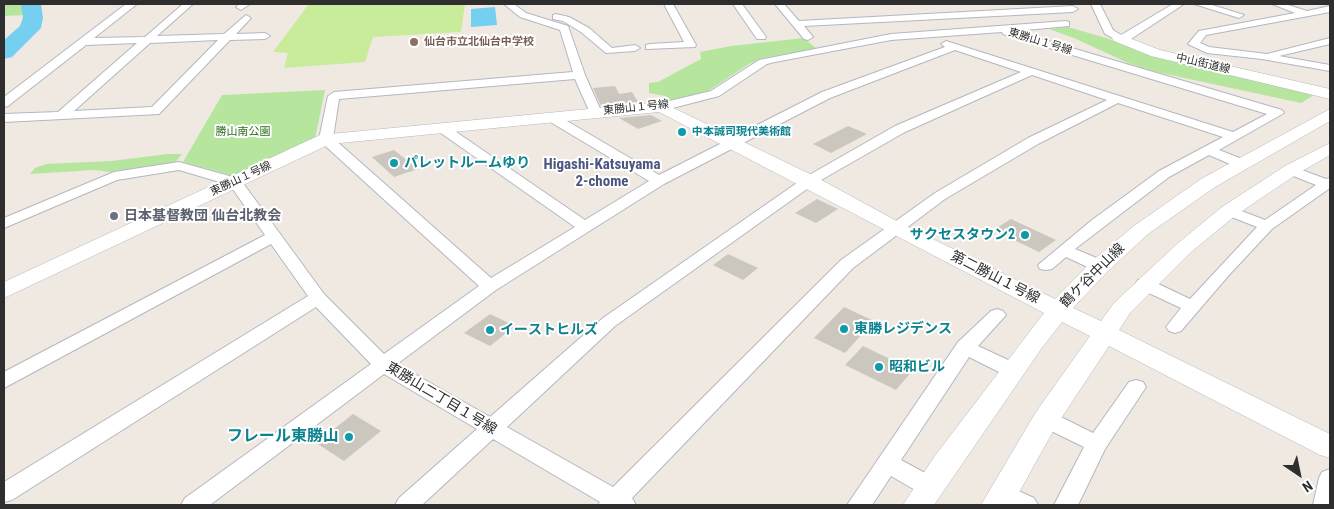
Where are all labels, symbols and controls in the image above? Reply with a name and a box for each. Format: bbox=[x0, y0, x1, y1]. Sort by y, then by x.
street label: 東勝山１号線 bbox=[1007, 26, 1073, 58]
place label: 仙台市立北仙台中学校 bbox=[424, 35, 534, 49]
marker: 仙台市立北仙台中学校 bbox=[408, 36, 420, 48]
street label: 中山街道線 bbox=[1175, 51, 1231, 77]
street label: 東勝山１号線 bbox=[602, 98, 670, 118]
park label: 勝山南公園 bbox=[216, 125, 270, 139]
place label: 中本誠司現代美術館 bbox=[692, 125, 791, 139]
marker: 中本誠司現代美術館 bbox=[676, 126, 688, 138]
place label: パレットルームゆり bbox=[404, 155, 530, 171]
district label: Higashi-Katsuyama 2-chome bbox=[544, 156, 660, 191]
marker: パレットルームゆり bbox=[388, 157, 400, 169]
street label: 東勝山１号線 bbox=[208, 159, 274, 199]
place label: 日本基督教団 仙台北教会 bbox=[124, 208, 281, 224]
marker: 日本基督教団 仙台北教会 bbox=[108, 210, 120, 222]
place label: サクセスタウン2 bbox=[910, 227, 1015, 243]
marker: サクセスタウン2 bbox=[1019, 229, 1031, 241]
street label: 鶴ケ谷中山線 bbox=[1057, 240, 1129, 312]
street label: 第二勝山１号線 bbox=[948, 248, 1042, 308]
place label: 東勝レジデンス bbox=[854, 321, 952, 337]
place label: イーストヒルズ bbox=[500, 322, 598, 338]
marker: 東勝レジデンス bbox=[838, 323, 850, 335]
marker: イーストヒルズ bbox=[484, 324, 496, 336]
street label: 東勝山二丁目１号線 bbox=[383, 359, 499, 439]
place label: 昭和ビル bbox=[889, 359, 945, 375]
marker: 昭和ビル bbox=[873, 361, 885, 373]
place label: フレール東勝山 bbox=[227, 427, 339, 447]
marker: フレール東勝山 bbox=[343, 431, 355, 443]
north arrow bbox=[1274, 449, 1324, 499]
text: N bbox=[1299, 477, 1315, 495]

